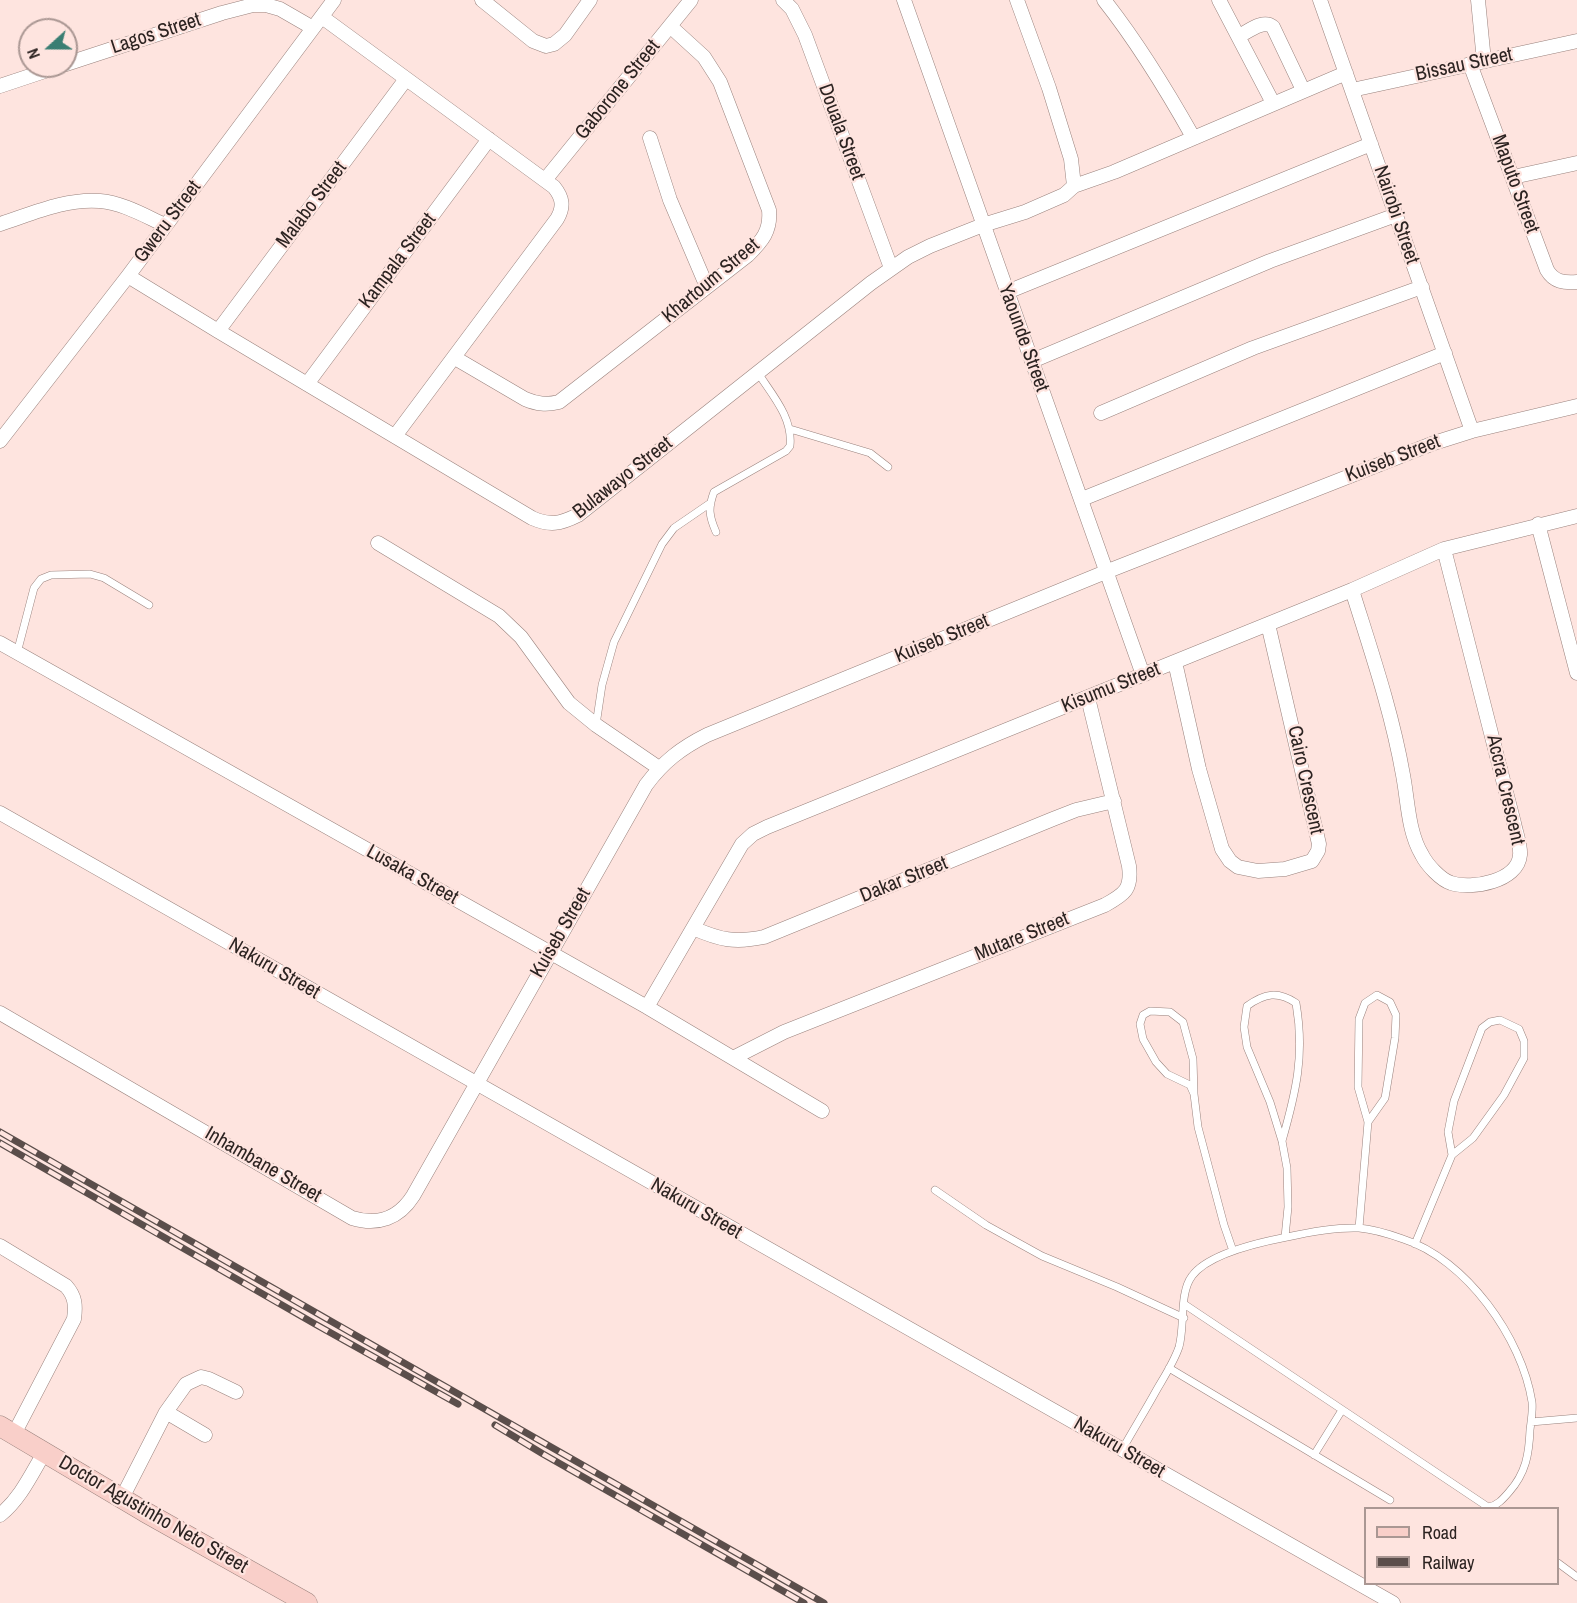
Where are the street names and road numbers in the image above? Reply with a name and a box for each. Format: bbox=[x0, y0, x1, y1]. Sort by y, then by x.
street label: Lagos Street bbox=[108, 8, 204, 60]
street label: Gaborone Street bbox=[571, 35, 665, 145]
street label: Bissau Street bbox=[1413, 43, 1515, 87]
street label: Douala Street bbox=[813, 81, 869, 183]
street label: Maputo Street bbox=[1486, 131, 1544, 237]
street label: Malabo Street bbox=[272, 157, 352, 253]
street label: Nairobi Street bbox=[1368, 163, 1424, 267]
street label: Gweru Street bbox=[129, 176, 207, 268]
street label: Kampala Street bbox=[354, 209, 442, 313]
street label: Khartoum Street bbox=[658, 233, 764, 329]
street label: Yaounde Street bbox=[992, 281, 1054, 395]
street label: Kuiseb Street bbox=[1342, 430, 1444, 488]
street label: Bulawayo Street bbox=[569, 432, 677, 524]
street label: Kuiseb Street bbox=[891, 609, 993, 669]
street label: Kisumu Street bbox=[1058, 657, 1164, 719]
street label: Cairo Crescent bbox=[1282, 724, 1328, 836]
street label: Accra Crescent bbox=[1481, 733, 1529, 847]
street label: Lusaka Street bbox=[362, 840, 462, 910]
street label: Dakar Street bbox=[857, 852, 951, 908]
street label: Kuiseb Street bbox=[526, 884, 596, 982]
street label: Mutare Street bbox=[971, 907, 1073, 967]
street label: Nakuru Street bbox=[224, 933, 324, 1005]
street label: Inhambane Street bbox=[201, 1122, 325, 1208]
street label: Nakuru Street bbox=[646, 1173, 746, 1245]
street label: Nakuru Street bbox=[1069, 1412, 1169, 1484]
street label: Doctor Agustinho Neto Street bbox=[54, 1451, 252, 1579]

